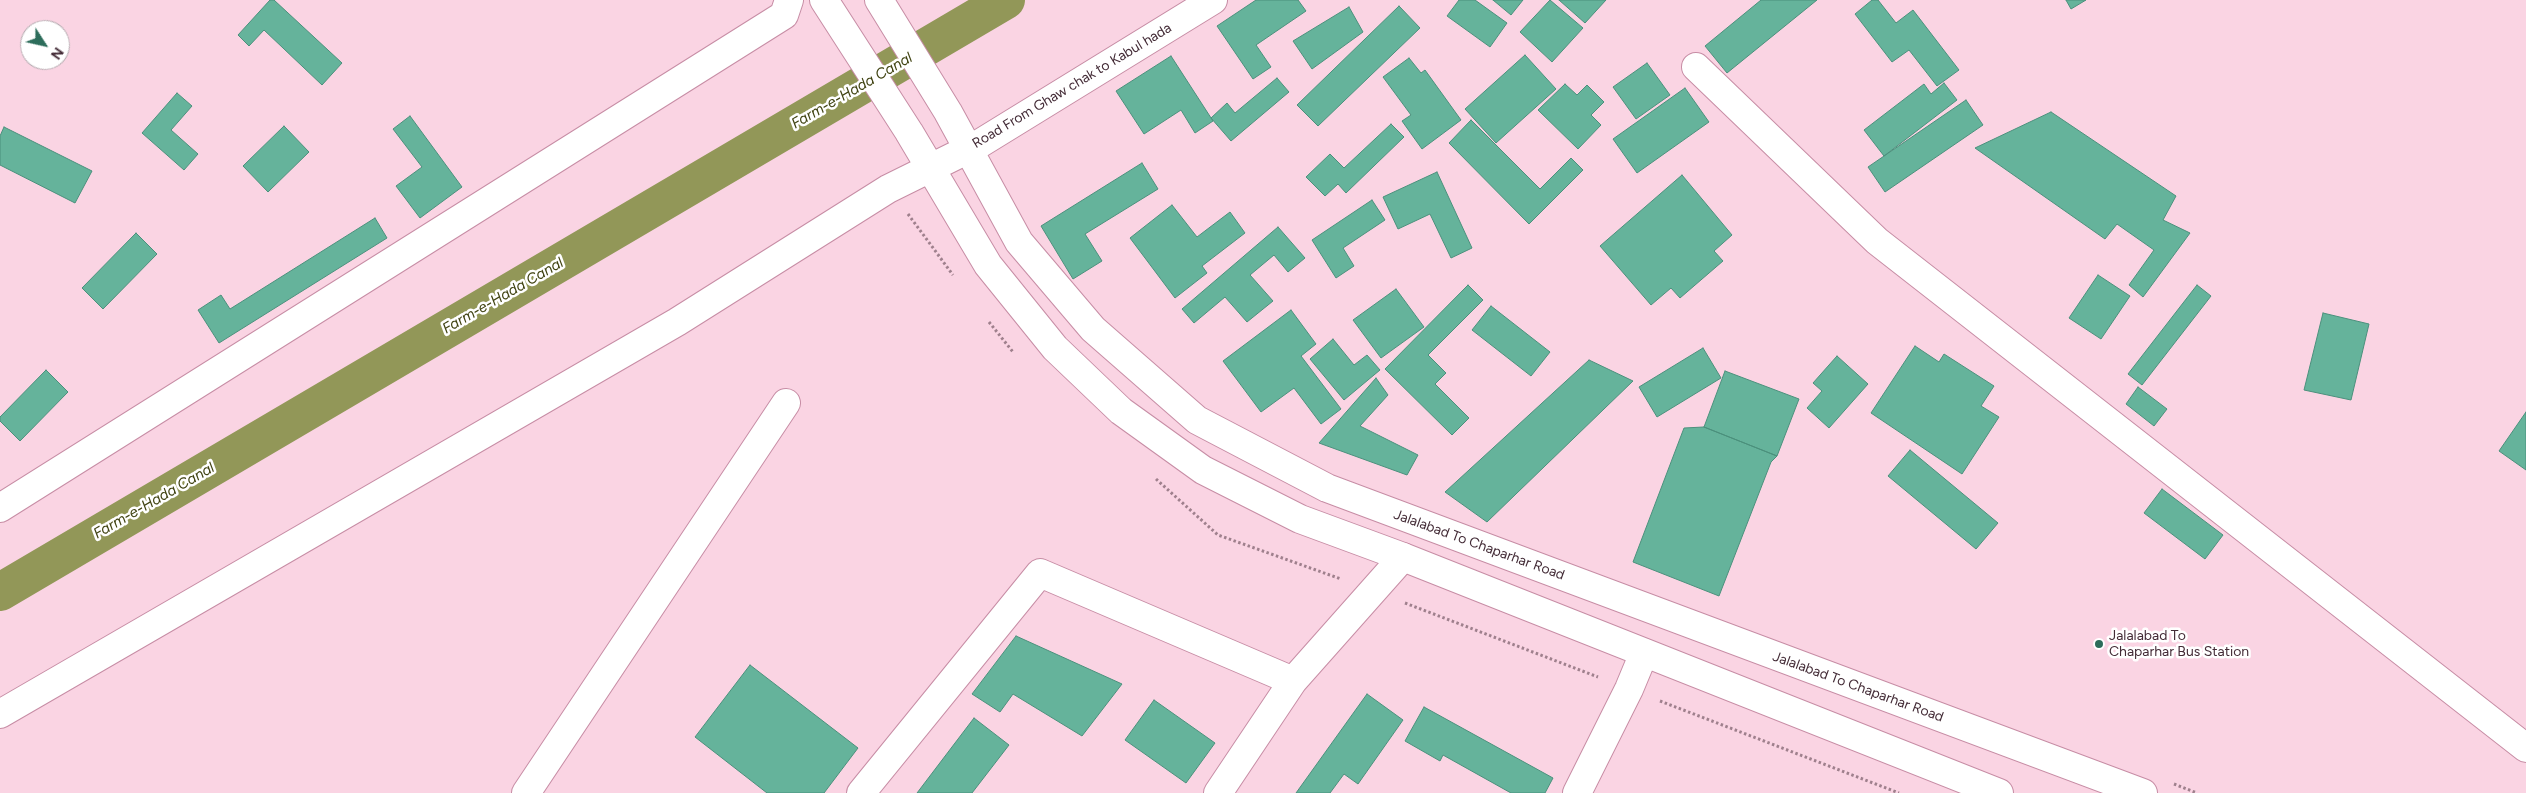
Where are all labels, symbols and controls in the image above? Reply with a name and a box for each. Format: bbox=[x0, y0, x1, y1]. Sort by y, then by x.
north arrow bbox=[20, 20, 70, 70]
street label: Road From Ghaw chak to Kabul hada bbox=[969, 20, 1175, 152]
text: N bbox=[47, 44, 67, 63]
water label: Farm-e-Hada Canal bbox=[788, 49, 916, 133]
water label: Farm-e-Hada Canal bbox=[439, 254, 567, 338]
water label: Farm-e-Hada Canal bbox=[90, 459, 218, 543]
street label: Jalalabad To Chaparhar Road bbox=[1391, 506, 1567, 584]
place label: Jalalabad To Chaparhar Bus Station bbox=[2109, 628, 2249, 660]
marker: Jalalabad To Chaparhar Bus Station bbox=[2093, 638, 2105, 650]
street label: Jalalabad To Chaparhar Road bbox=[1770, 648, 1946, 726]

